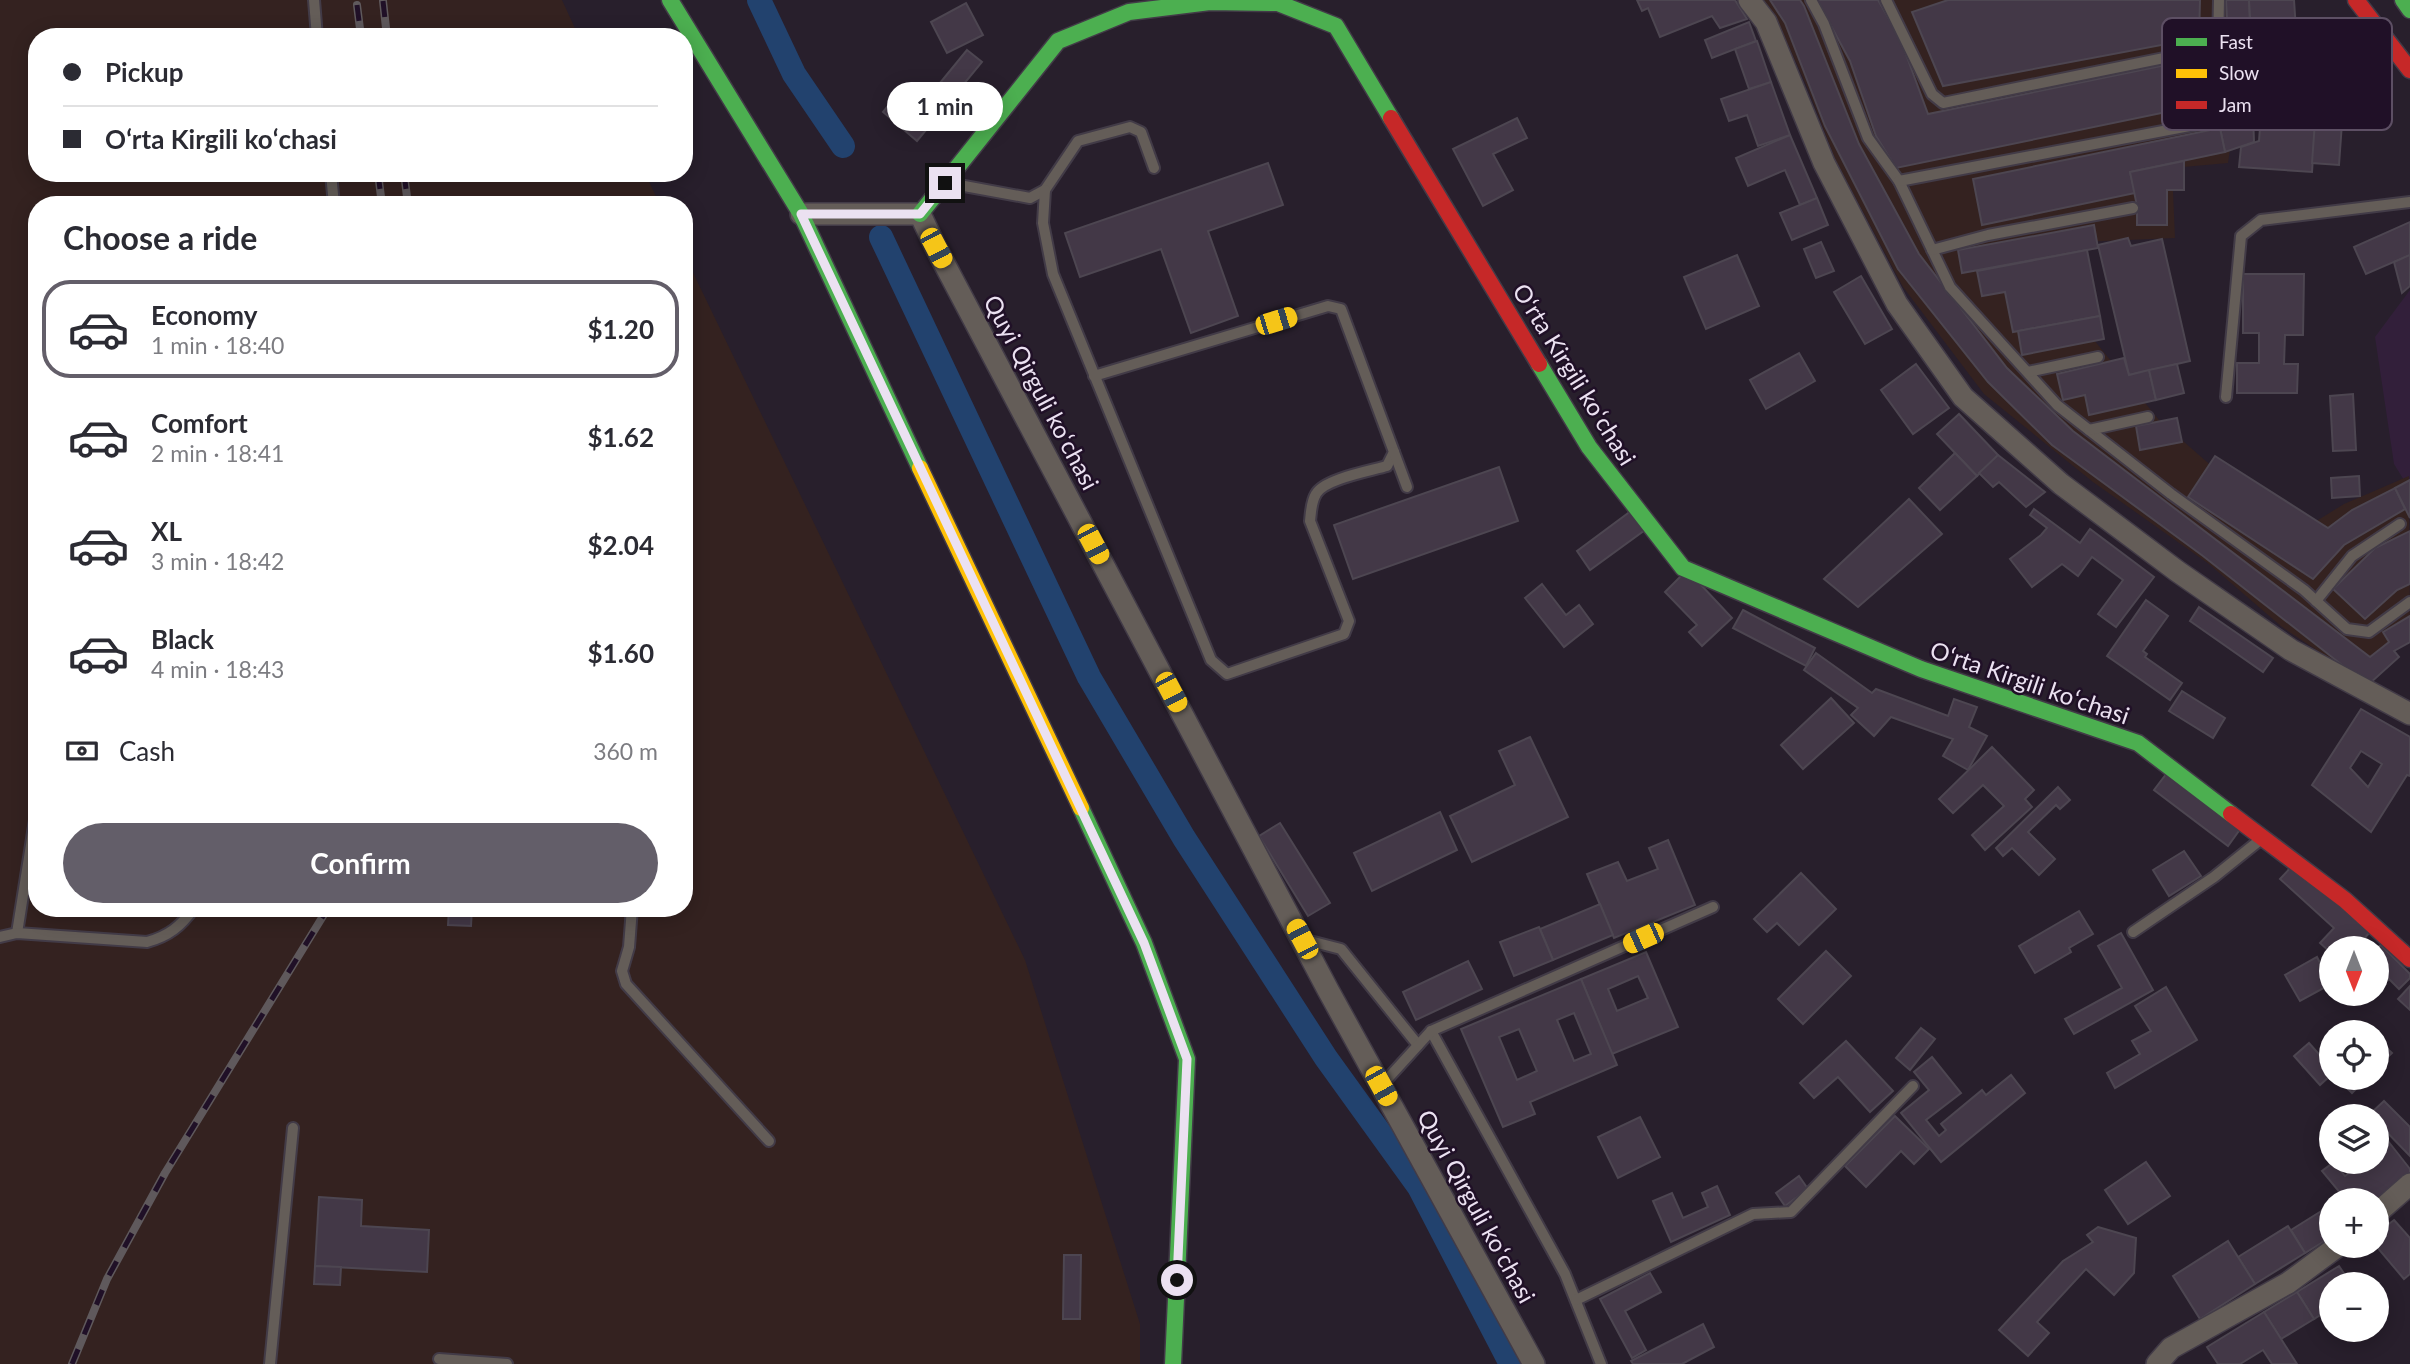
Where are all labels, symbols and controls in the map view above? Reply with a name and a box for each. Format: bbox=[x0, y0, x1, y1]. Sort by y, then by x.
legend bbox=[2162, 18, 2392, 130]
text: Fast bbox=[2219, 30, 2253, 53]
text: Pickup bbox=[105, 56, 184, 88]
text: Slow bbox=[2219, 61, 2259, 84]
callout: 1 min bbox=[887, 82, 1003, 130]
text: 1 min bbox=[916, 92, 974, 120]
text: Jam bbox=[2219, 93, 2252, 116]
text: Oʻrta Kirgili koʻchasi bbox=[105, 123, 337, 155]
route end bbox=[929, 167, 961, 199]
text: Choose a ride bbox=[63, 218, 257, 257]
car bbox=[917, 225, 956, 271]
street label: Oʻrta Kirgili koʻchasi bbox=[1507, 278, 1643, 470]
street label: Quyi Qirguli koʻchasi bbox=[978, 290, 1106, 494]
icon: car bbox=[67, 298, 130, 361]
text: Economy bbox=[151, 299, 257, 331]
car bbox=[1253, 305, 1300, 337]
text: $1.20 bbox=[588, 313, 654, 345]
text: 1 min · 18:40 bbox=[151, 331, 284, 359]
icon: car bbox=[67, 406, 130, 469]
text: Comfort bbox=[151, 407, 248, 439]
text: $1.62 bbox=[588, 421, 654, 453]
text: 2 min · 18:41 bbox=[151, 439, 284, 467]
icon: car bbox=[67, 514, 130, 577]
text: XL bbox=[151, 515, 182, 547]
car bbox=[1074, 521, 1113, 567]
text: $2.04 bbox=[588, 529, 654, 561]
text: 3 min · 18:42 bbox=[151, 547, 284, 575]
icon: car bbox=[67, 622, 130, 685]
text: Black bbox=[151, 623, 214, 655]
street label: Oʻrta Kirgili koʻchasi bbox=[1927, 634, 2133, 730]
text: $1.60 bbox=[588, 637, 654, 669]
text: 4 min · 18:43 bbox=[151, 655, 284, 683]
car bbox=[1152, 669, 1191, 715]
icon: cash bbox=[63, 732, 101, 770]
text: Cash bbox=[119, 735, 175, 767]
text: 360 m bbox=[593, 737, 658, 765]
button: Confirm bbox=[63, 823, 658, 903]
car bbox=[1283, 916, 1322, 962]
car bbox=[1620, 920, 1667, 956]
north arrow bbox=[2319, 936, 2389, 1006]
map controls bbox=[2319, 936, 2389, 1342]
button: locate bbox=[2319, 1020, 2389, 1090]
car bbox=[1362, 1063, 1401, 1109]
street label: Quyi Qirguli koʻchasi bbox=[1412, 1104, 1542, 1308]
button: layers bbox=[2319, 1104, 2389, 1174]
button: + bbox=[2319, 1188, 2389, 1258]
route start bbox=[1161, 1264, 1193, 1296]
button: − bbox=[2319, 1272, 2389, 1342]

